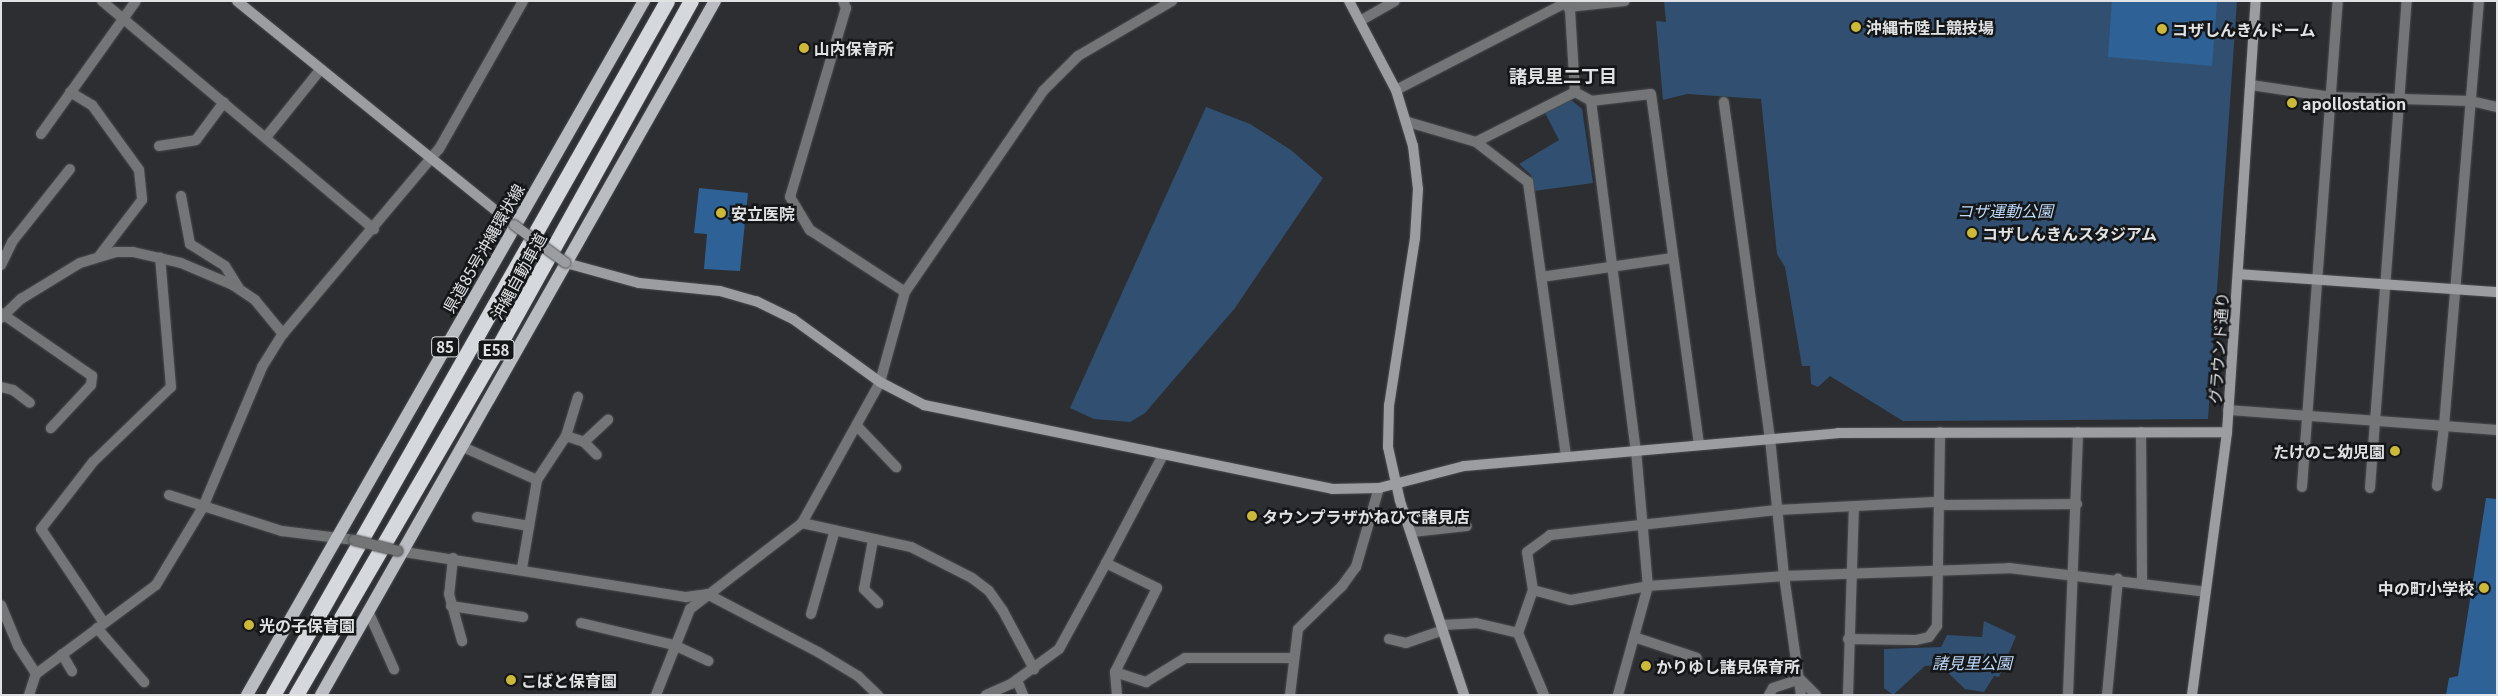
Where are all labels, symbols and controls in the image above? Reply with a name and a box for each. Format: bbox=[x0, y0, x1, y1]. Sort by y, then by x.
place label: 沖縄市陸上競技場 bbox=[1866, 17, 1994, 37]
place label: コザしんきんドーム bbox=[2172, 19, 2316, 39]
marker: 沖縄市陸上競技場 bbox=[1850, 21, 1862, 33]
marker: コザしんきんドーム bbox=[2156, 23, 2168, 35]
place label: 山内保育所 bbox=[814, 38, 894, 58]
marker: 山内保育所 bbox=[798, 42, 810, 54]
district label: 諸見里二丁目 bbox=[1509, 64, 1617, 86]
place label: apollostation bbox=[2302, 93, 2406, 113]
marker: apollostation bbox=[2286, 97, 2298, 109]
street label: 県道85号沖縄環状線 bbox=[438, 180, 528, 316]
park label: コザ運動公園 bbox=[1957, 200, 2053, 220]
place label: 安立医院 bbox=[731, 203, 795, 223]
marker: 安立医院 bbox=[715, 207, 727, 219]
place label: コザしんきんスタジアム bbox=[1982, 223, 2158, 243]
marker: コザしんきんスタジアム bbox=[1966, 227, 1978, 239]
street label: 沖縄自動車道 bbox=[486, 229, 550, 323]
street label: グラウンド通り bbox=[2205, 291, 2231, 405]
road number: 85 bbox=[430, 334, 460, 360]
road number: E58 bbox=[477, 338, 515, 362]
place label: たけのこ幼児園 bbox=[2273, 441, 2385, 461]
marker: たけのこ幼児園 bbox=[2389, 445, 2401, 457]
place label: タウンプラザかねひで諸見店 bbox=[1262, 506, 1470, 526]
marker: タウンプラザかねひで諸見店 bbox=[1246, 510, 1258, 522]
place label: 中の町小学校 bbox=[2378, 578, 2474, 598]
marker: 中の町小学校 bbox=[2478, 582, 2490, 594]
place label: 光の子保育園 bbox=[259, 615, 355, 635]
marker: 光の子保育園 bbox=[243, 619, 255, 631]
park label: 諸見里公園 bbox=[1932, 652, 2012, 672]
place label: かりゆし諸見保育所 bbox=[1656, 656, 1800, 676]
marker: かりゆし諸見保育所 bbox=[1640, 660, 1652, 672]
place label: こばと保育園 bbox=[521, 670, 617, 690]
marker: こばと保育園 bbox=[505, 674, 517, 686]

